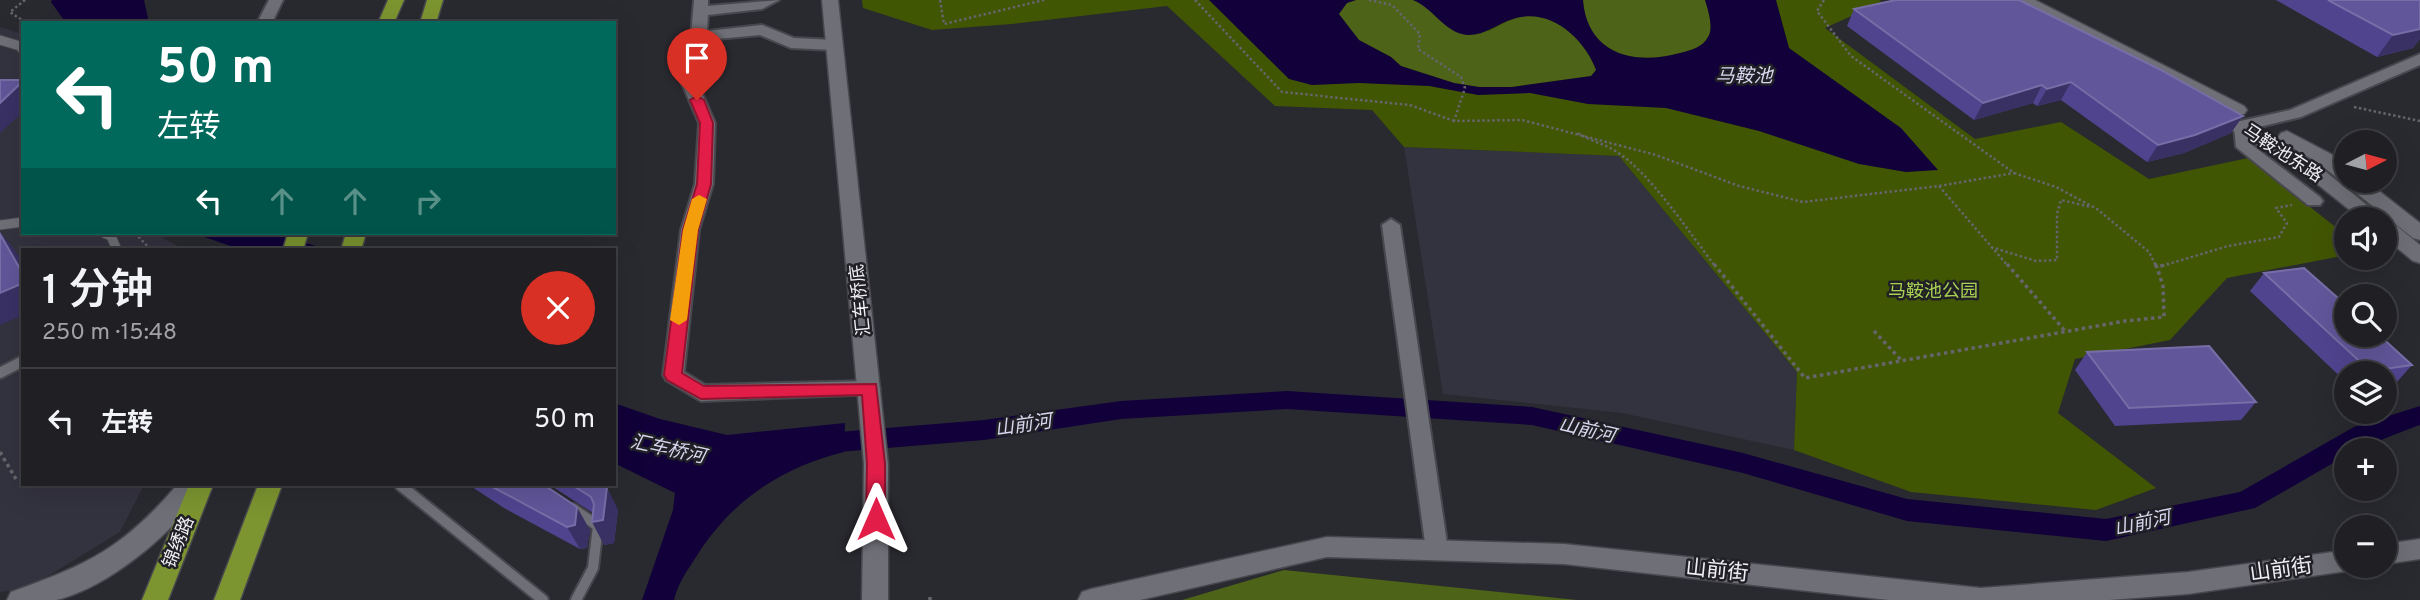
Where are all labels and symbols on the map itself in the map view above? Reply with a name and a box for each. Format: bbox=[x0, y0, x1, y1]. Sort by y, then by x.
pin bbox=[667, 28, 727, 100]
water label: 马鞍池 bbox=[1715, 65, 1774, 89]
street label: 马鞍池东路 bbox=[2238, 120, 2326, 188]
north arrow bbox=[2334, 130, 2398, 192]
street label: 汇车桥底 bbox=[846, 263, 877, 337]
park label: 马鞍池公园 bbox=[1888, 281, 1978, 304]
water label: 山前河 bbox=[993, 410, 1057, 442]
water label: 山前河 bbox=[1556, 413, 1621, 450]
water label: 汇车桥河 bbox=[628, 430, 711, 470]
position arrow bbox=[839, 482, 913, 556]
water label: 山前河 bbox=[2112, 505, 2177, 542]
street label: 锦绣路 bbox=[159, 513, 200, 572]
street label: 山前街 bbox=[2248, 553, 2314, 588]
street label: 山前街 bbox=[1684, 555, 1750, 588]

